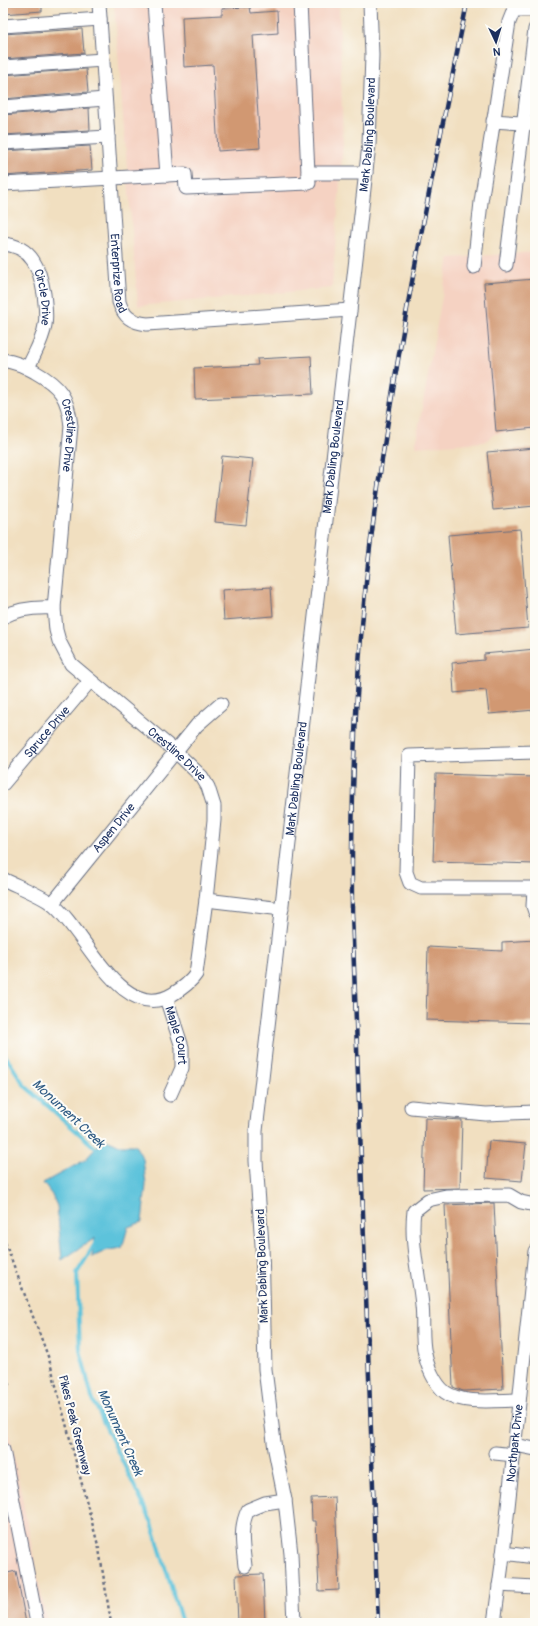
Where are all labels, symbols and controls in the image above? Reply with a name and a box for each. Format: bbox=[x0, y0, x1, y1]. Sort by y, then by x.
north arrow bbox=[476, 22, 516, 62]
text: N bbox=[492, 45, 501, 58]
street label: Mark Dabling Boulevard bbox=[357, 77, 379, 193]
street label: Enterprize Road bbox=[106, 233, 130, 316]
street label: Circle Drive bbox=[30, 267, 53, 326]
street label: Crestline Drive bbox=[57, 397, 78, 472]
street label: Mark Dabling Boulevard bbox=[320, 399, 348, 514]
street label: Spruce Drive bbox=[21, 703, 73, 761]
street label: Mark Dabling Boulevard bbox=[283, 721, 311, 836]
street label: Crestline Drive bbox=[144, 724, 209, 785]
street label: Aspen Drive bbox=[89, 800, 139, 856]
street label: Maple Court bbox=[161, 1004, 190, 1065]
water label: Monument Creek bbox=[29, 1076, 109, 1152]
street label: Mark Dabling Boulevard bbox=[253, 1208, 272, 1323]
street label: Pikes Peak Greenway bbox=[55, 1374, 94, 1477]
water label: Monument Creek bbox=[94, 1387, 147, 1480]
street label: Northpark Drive bbox=[504, 1404, 527, 1483]

